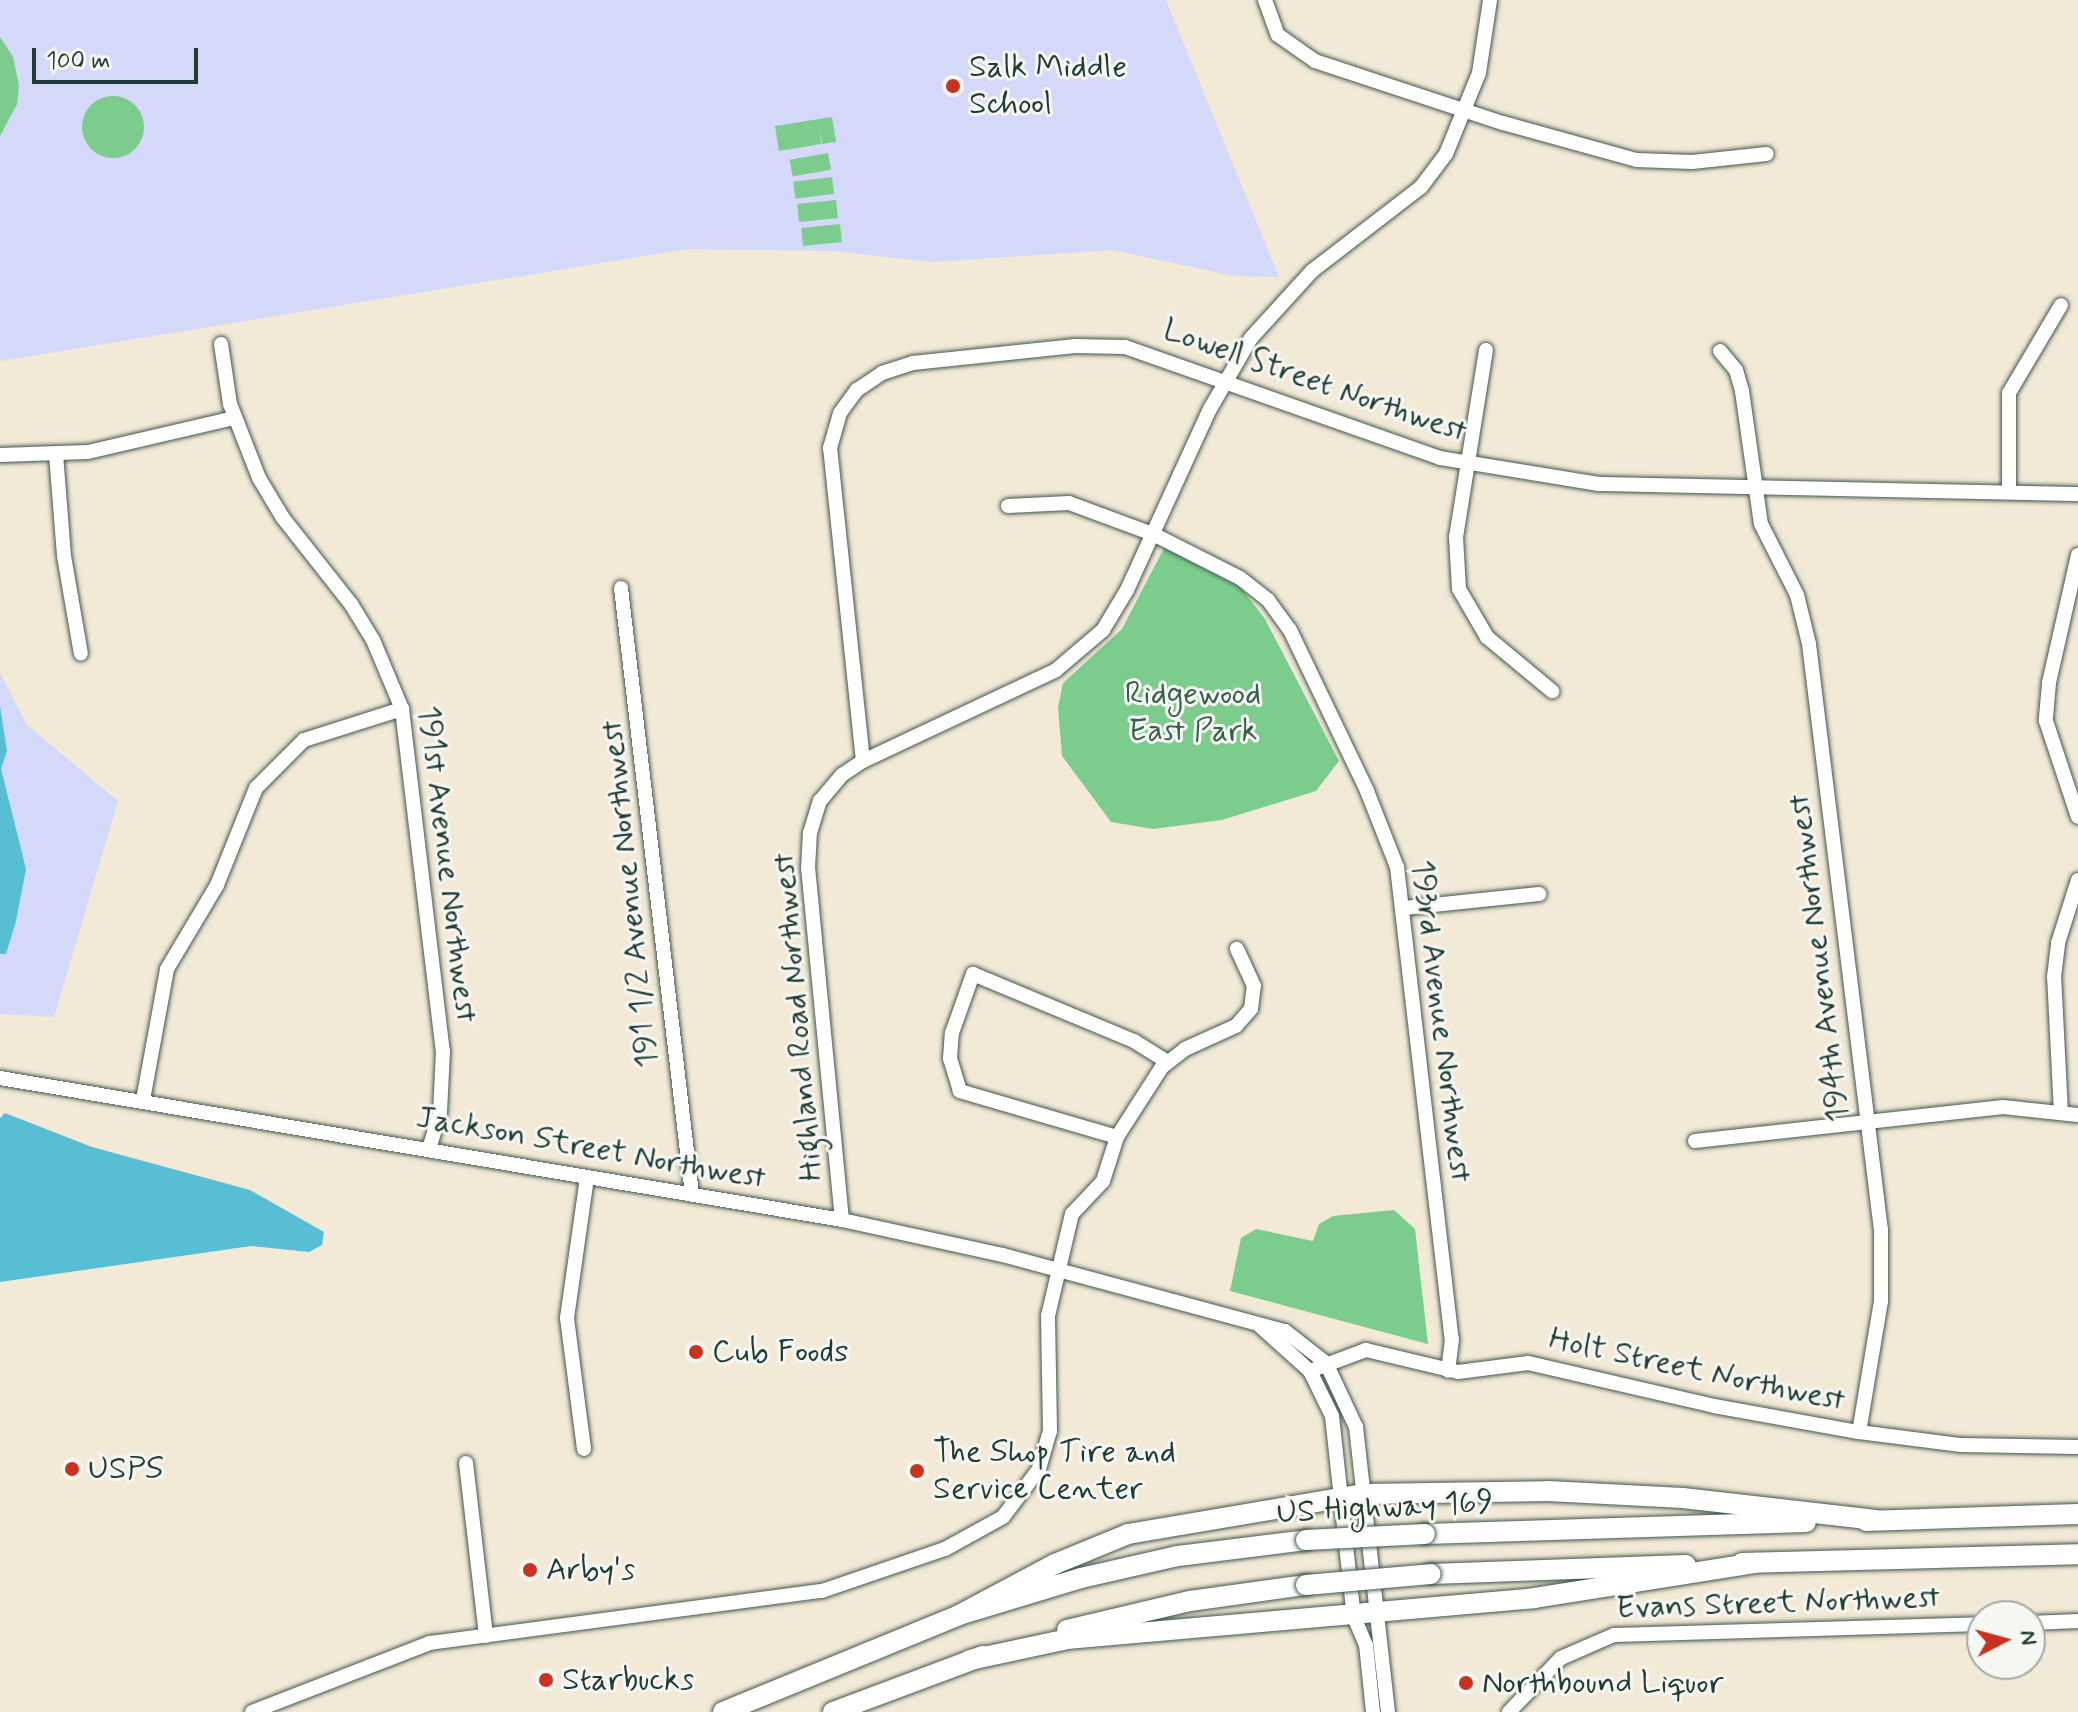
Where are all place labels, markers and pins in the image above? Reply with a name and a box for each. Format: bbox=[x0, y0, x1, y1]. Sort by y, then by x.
place label: Salk Middle School bbox=[969, 49, 1127, 124]
marker: Salk Middle School bbox=[944, 77, 962, 95]
place label: Cub Foods bbox=[712, 1333, 849, 1371]
marker: Cub Foods bbox=[687, 1343, 705, 1361]
place label: The Shop Tire and Service Center bbox=[933, 1434, 1165, 1509]
place label: USPS bbox=[88, 1450, 163, 1488]
marker: USPS bbox=[63, 1460, 81, 1478]
marker: The Shop Tire and Service Center bbox=[908, 1462, 926, 1480]
place label: Arby's bbox=[546, 1551, 635, 1589]
marker: Arby's bbox=[521, 1561, 539, 1579]
place label: Starbucks bbox=[562, 1661, 694, 1699]
place label: Northbound Liquor bbox=[1482, 1664, 1724, 1702]
marker: Starbucks bbox=[537, 1671, 555, 1689]
marker: Northbound Liquor bbox=[1457, 1674, 1475, 1692]

